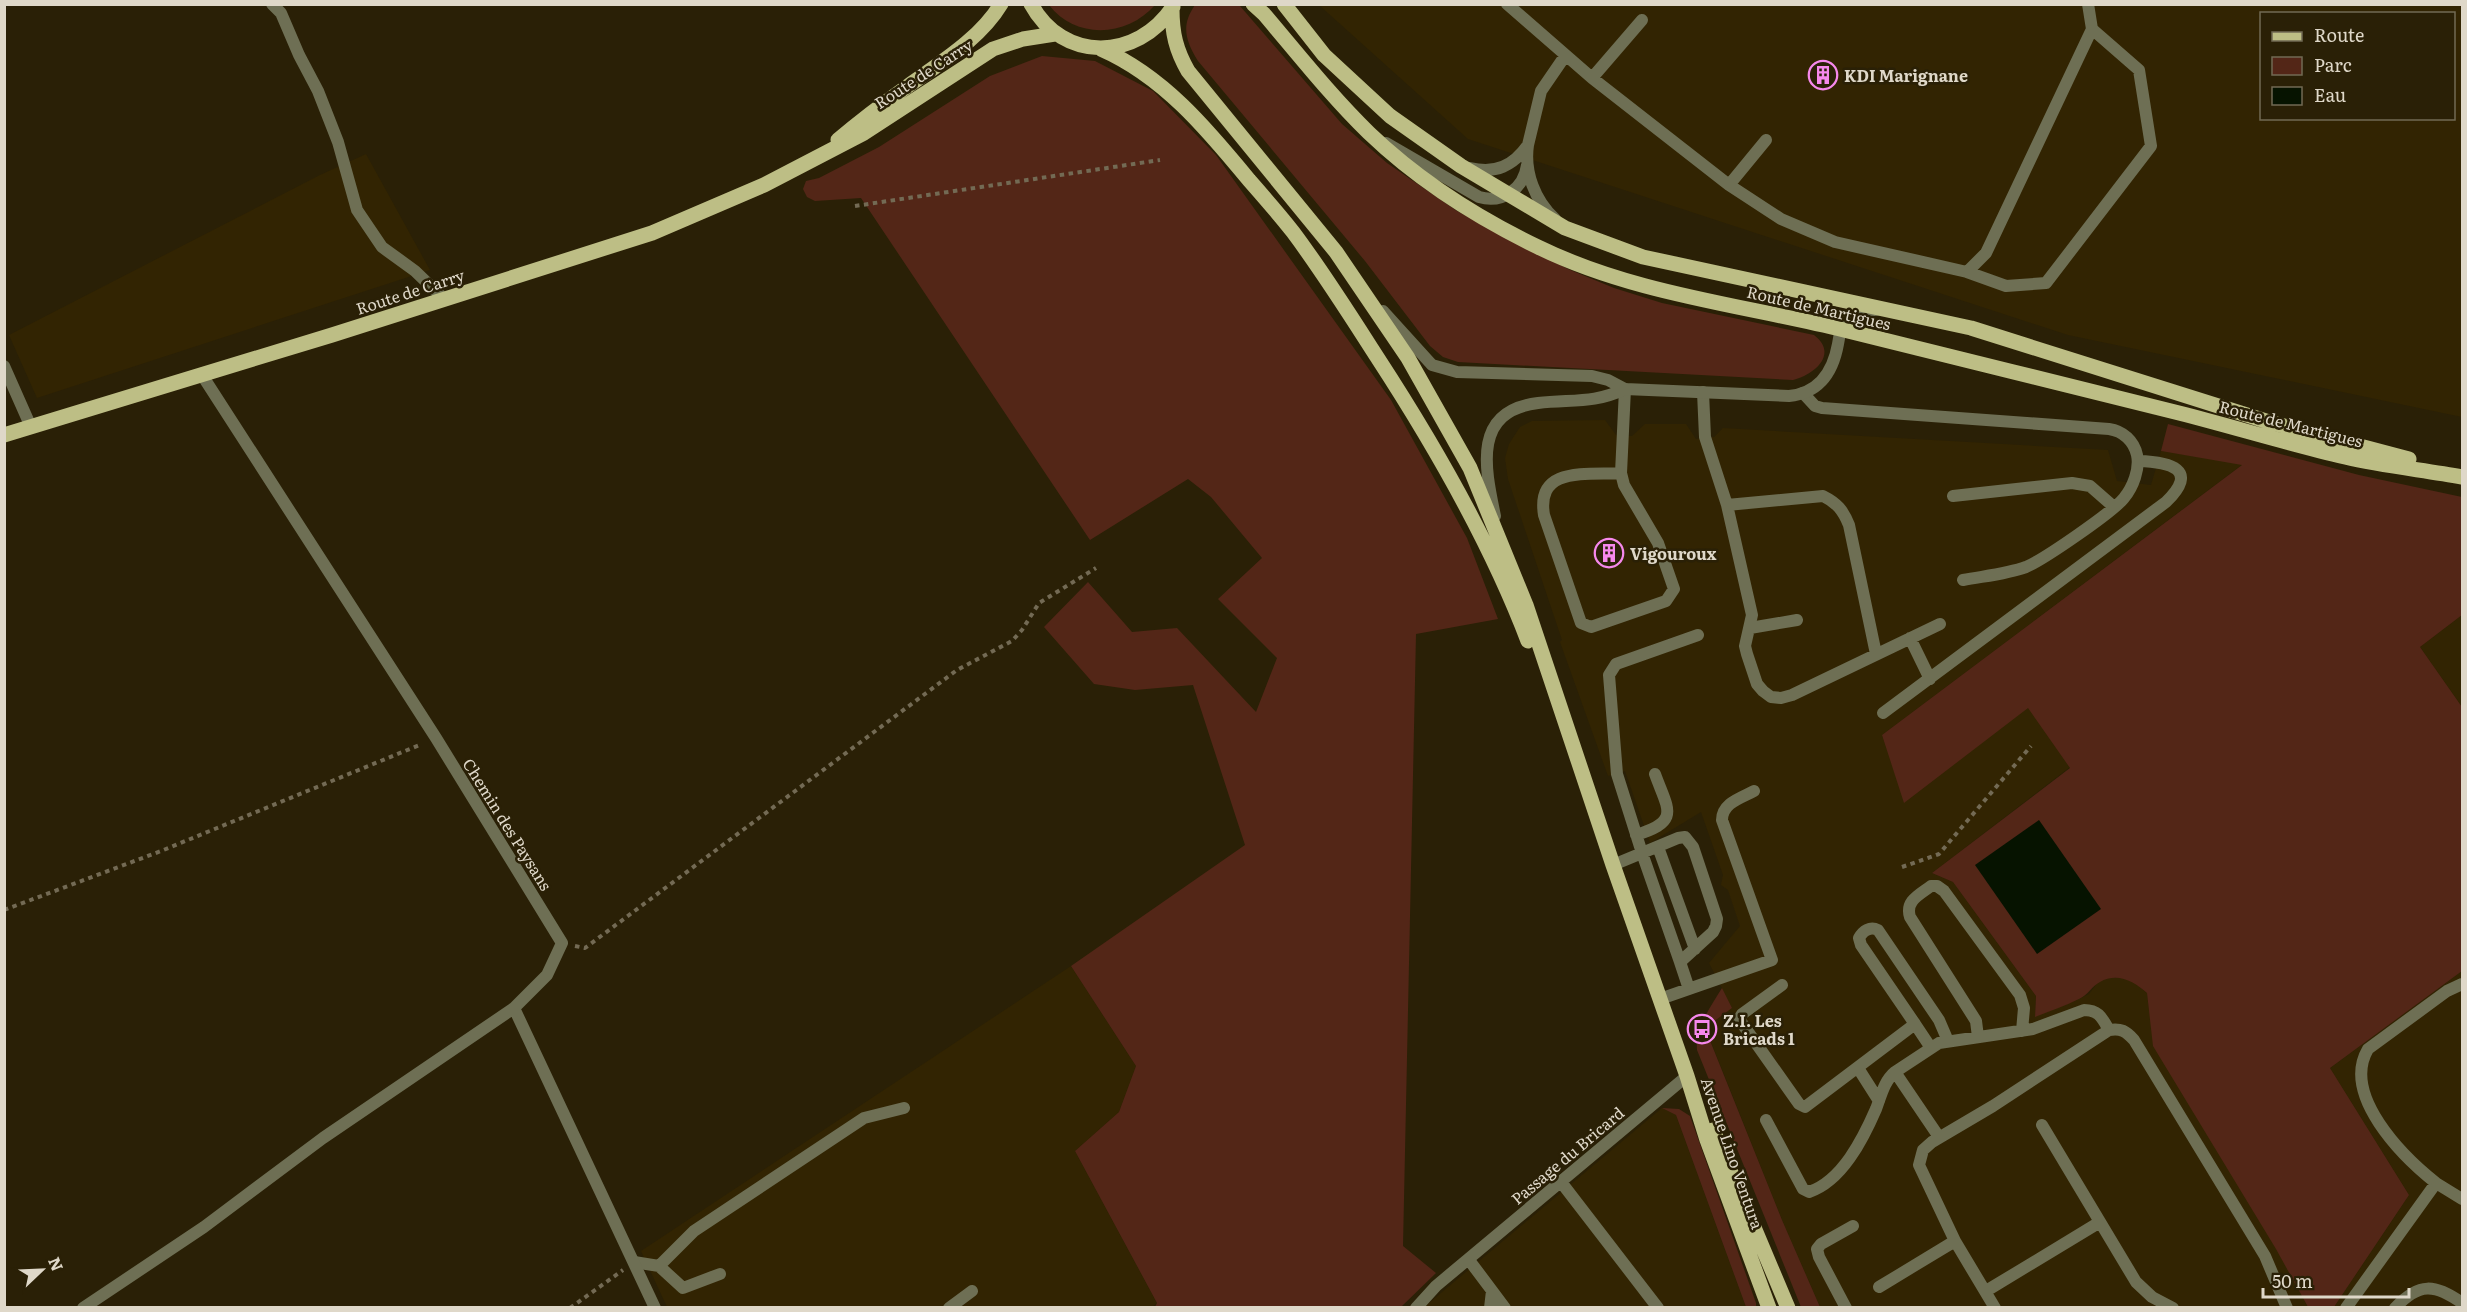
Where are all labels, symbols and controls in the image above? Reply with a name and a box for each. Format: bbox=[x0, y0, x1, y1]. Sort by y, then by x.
legend bbox=[2260, 12, 2455, 120]
text: Route bbox=[2314, 21, 2364, 48]
street label: Route de Carry bbox=[869, 32, 978, 114]
text: Parc bbox=[2314, 51, 2352, 78]
building icon: KDI Marignane bbox=[1807, 59, 1839, 91]
place label: KDI Marignane bbox=[1844, 63, 1968, 87]
text: Eau bbox=[2314, 81, 2346, 108]
street label: Route de Carry bbox=[353, 262, 468, 320]
street label: Route de Martigues bbox=[1745, 279, 1893, 335]
street label: Route de Martigues bbox=[2217, 394, 2365, 452]
building icon: Vigouroux bbox=[1593, 537, 1625, 569]
place label: Vigouroux bbox=[1630, 541, 1717, 565]
street label: Chemin des Paysans bbox=[458, 753, 558, 895]
place label: Z.I. Les Bricads 1 bbox=[1723, 1008, 1795, 1050]
bus stop icon: Z.I. Les Bricads 1 bbox=[1686, 1013, 1718, 1045]
street label: Avenue Lino Ventura bbox=[1696, 1074, 1770, 1232]
street label: Passage du Bricard bbox=[1505, 1100, 1629, 1210]
north arrow bbox=[12, 1240, 72, 1300]
text: N bbox=[43, 1253, 70, 1275]
scale bar bbox=[2263, 1261, 2408, 1299]
text: 50 m bbox=[2272, 1267, 2313, 1294]

